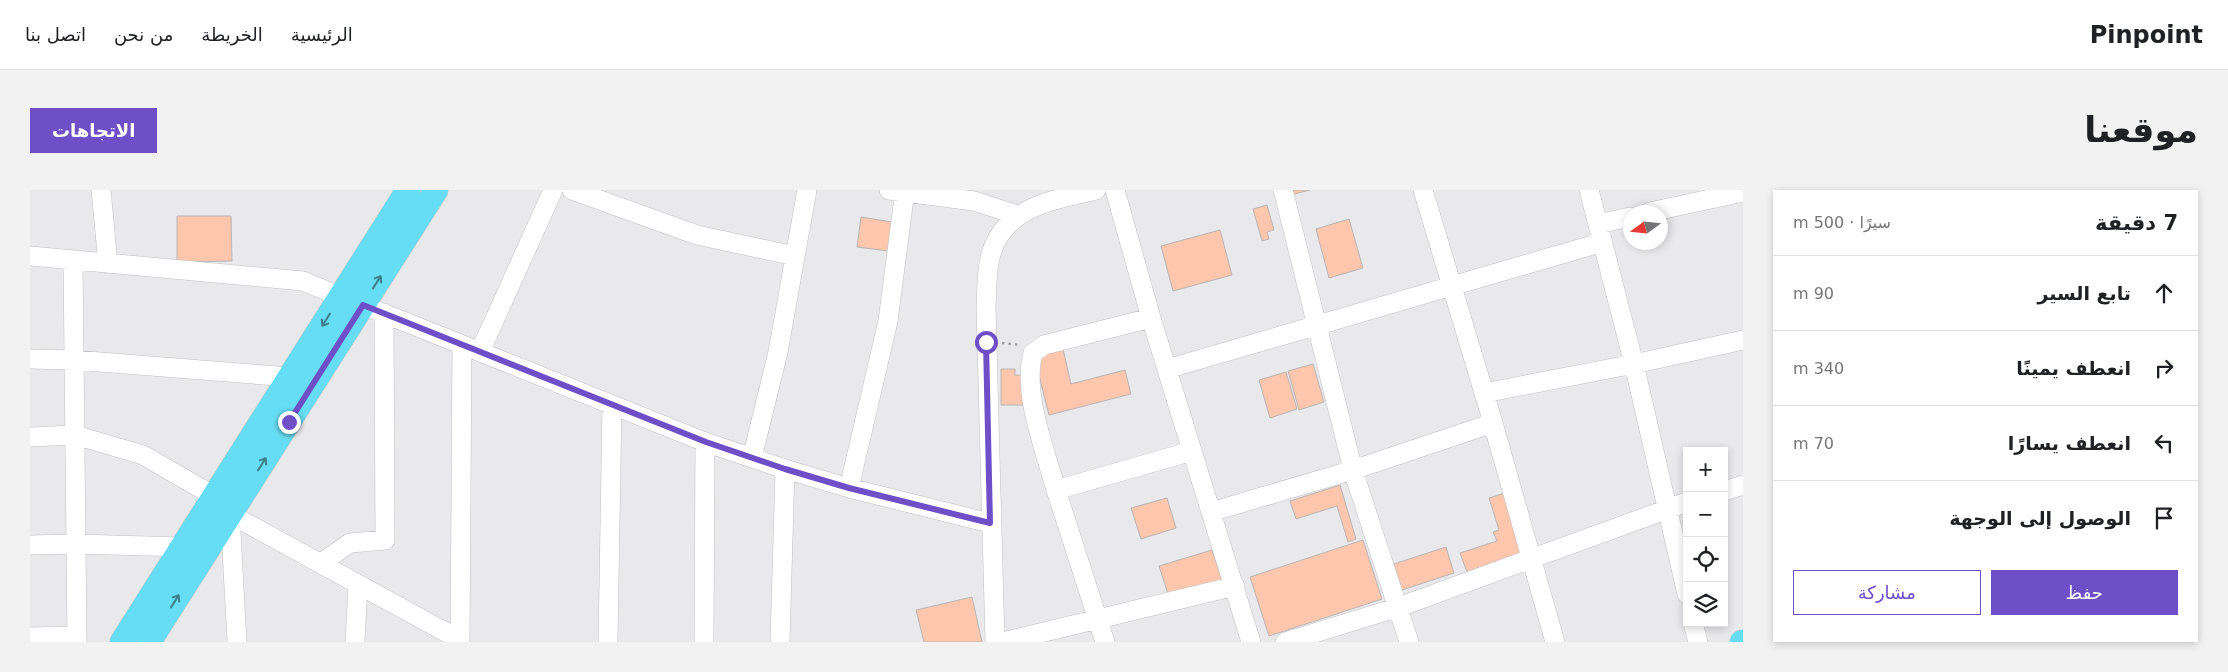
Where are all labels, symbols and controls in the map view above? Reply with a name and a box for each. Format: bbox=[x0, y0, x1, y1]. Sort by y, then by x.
text: Pinpoint bbox=[2090, 21, 2203, 49]
text: اتصل بنا bbox=[25, 24, 86, 45]
text: من نحن bbox=[114, 24, 173, 45]
text: الخريطة bbox=[201, 24, 263, 45]
text: الرئيسية bbox=[291, 24, 353, 45]
button: الاتجاهات bbox=[30, 108, 157, 153]
text: موقعنا bbox=[2084, 110, 2198, 150]
north arrow bbox=[1623, 205, 1668, 250]
text: 7 دقيقة bbox=[2095, 211, 2178, 235]
text: سيرًا · 500 m bbox=[1793, 213, 1891, 232]
one-way arrow bbox=[372, 276, 382, 290]
icon: ahead bbox=[2150, 279, 2178, 307]
text: تابع السير bbox=[2037, 282, 2131, 304]
text: 90 m bbox=[1793, 284, 1834, 303]
one-way arrow bbox=[321, 312, 331, 326]
route start bbox=[975, 331, 998, 354]
icon: right bbox=[2150, 354, 2178, 382]
text: انعطف يمينًا bbox=[2016, 357, 2131, 379]
text: 340 m bbox=[1793, 359, 1844, 378]
route end bbox=[278, 411, 301, 434]
icon: left bbox=[2150, 429, 2178, 457]
text: انعطف يسارًا bbox=[2008, 432, 2131, 454]
text: 70 m bbox=[1793, 434, 1834, 453]
map controls bbox=[1683, 447, 1728, 627]
button: + bbox=[1683, 447, 1728, 492]
one-way arrow bbox=[257, 457, 267, 471]
button: − bbox=[1683, 492, 1728, 537]
icon: arrive bbox=[2150, 504, 2178, 532]
text: الوصول إلى الوجهة bbox=[1949, 507, 2131, 529]
button: locate bbox=[1683, 537, 1728, 582]
button: مشاركة bbox=[1793, 570, 1981, 615]
button: حفظ bbox=[1991, 570, 2178, 615]
button: layers bbox=[1683, 582, 1728, 627]
one-way arrow bbox=[170, 594, 180, 608]

